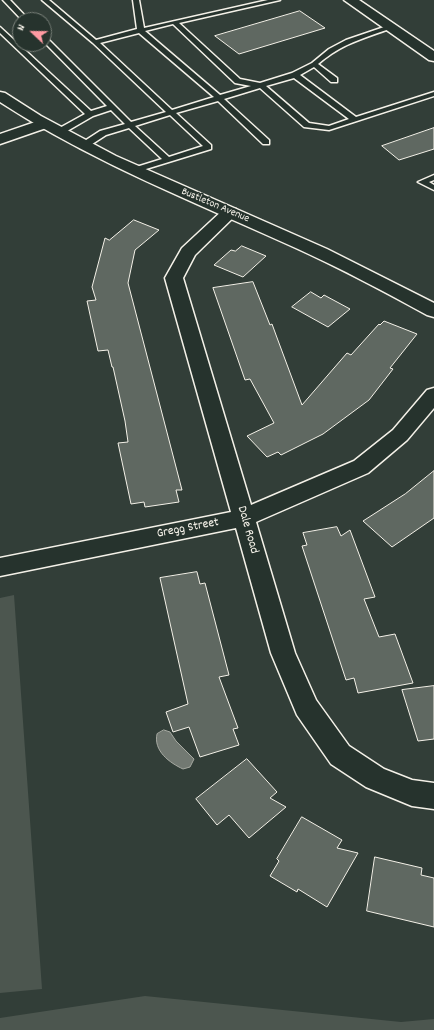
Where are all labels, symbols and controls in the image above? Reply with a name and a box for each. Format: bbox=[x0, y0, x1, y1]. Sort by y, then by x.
north arrow bbox=[12, 12, 52, 52]
text: N bbox=[13, 22, 30, 33]
street label: Bustleton Avenue bbox=[179, 186, 251, 226]
street label: Dale Road bbox=[233, 504, 261, 556]
street label: Gregg Street bbox=[156, 515, 220, 543]

